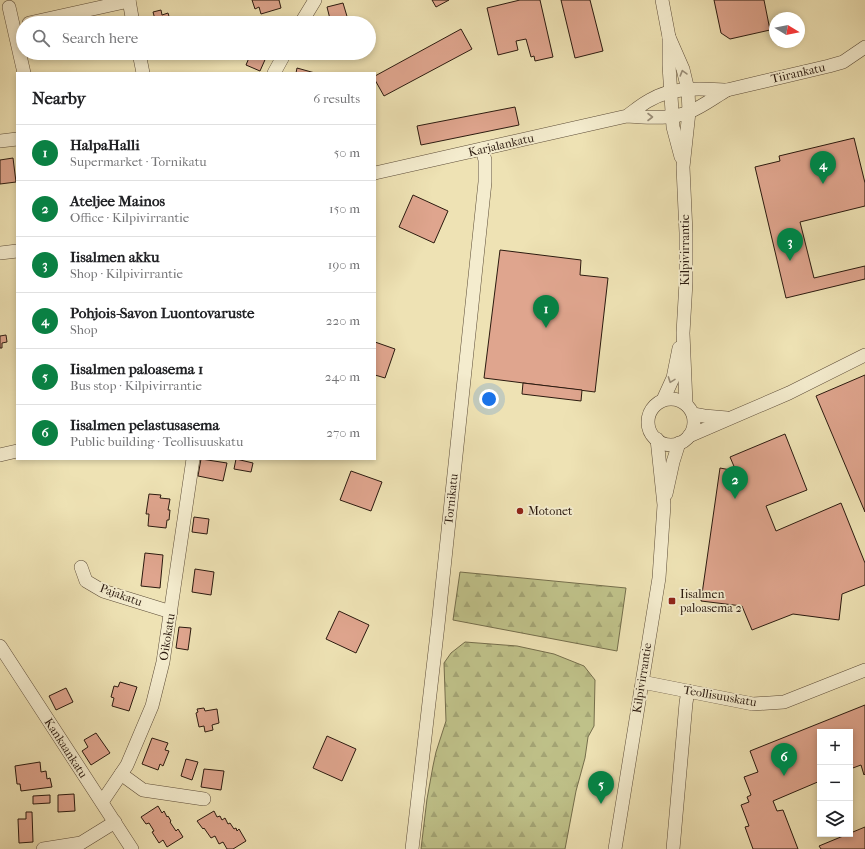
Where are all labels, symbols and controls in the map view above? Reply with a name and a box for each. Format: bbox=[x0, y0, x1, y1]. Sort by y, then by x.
north arrow bbox=[769, 12, 805, 48]
search box bbox=[16, 16, 376, 60]
icon: search bbox=[30, 27, 52, 49]
text: Search here bbox=[62, 29, 138, 47]
street label: Tiirankatu bbox=[769, 60, 827, 86]
one-way arrow bbox=[679, 70, 688, 77]
text: Nearby bbox=[32, 88, 86, 108]
text: 6 results bbox=[313, 91, 360, 106]
one-way arrow bbox=[647, 113, 653, 121]
street label: Karjalankatu bbox=[467, 131, 535, 159]
text: HalpaHalli bbox=[70, 136, 140, 154]
text: 1 bbox=[43, 145, 47, 160]
text: 50 m bbox=[334, 145, 360, 160]
pin: 4 bbox=[810, 151, 836, 184]
text: Supermarket · Tornikatu bbox=[70, 154, 207, 169]
text: Ateljee Mainos bbox=[70, 192, 165, 210]
text: 2 bbox=[42, 201, 48, 216]
text: 150 m bbox=[329, 201, 360, 216]
text: Office · Kilpivirrantie bbox=[70, 210, 189, 225]
street label: Kilpivirrantie bbox=[678, 214, 692, 286]
pin: 3 bbox=[777, 228, 803, 261]
text: Iisalmen akku bbox=[70, 248, 160, 266]
text: 3 bbox=[42, 257, 48, 272]
text: 190 m bbox=[328, 257, 360, 272]
text: Shop · Kilpivirrantie bbox=[70, 266, 183, 281]
pin: 1 bbox=[533, 295, 559, 328]
text: Pohjois-Savon Luontovaruste bbox=[70, 304, 255, 322]
text: 4 bbox=[41, 313, 49, 328]
text: 220 m bbox=[326, 313, 360, 328]
text: Shop bbox=[70, 322, 98, 337]
text: Iisalmen paloasema 1 bbox=[70, 360, 203, 378]
text: 5 bbox=[42, 369, 48, 384]
text: 240 m bbox=[325, 369, 360, 384]
one-way arrow bbox=[668, 377, 676, 384]
text: Bus stop · Kilpivirrantie bbox=[70, 378, 202, 393]
your location bbox=[479, 389, 499, 409]
text: Iisalmen pelastusasema bbox=[70, 416, 219, 434]
text: 6 bbox=[41, 425, 49, 440]
text: 270 m bbox=[326, 425, 360, 440]
text: Public building · Teollisuuskatu bbox=[70, 434, 243, 449]
pin: 2 bbox=[722, 466, 748, 499]
street label: Tornikatu bbox=[441, 473, 461, 525]
place label: Motonet bbox=[528, 504, 573, 518]
marker: Motonet bbox=[515, 506, 525, 516]
street label: Pajakatu bbox=[98, 581, 144, 609]
place label: Iisalmen paloasema 2 bbox=[679, 587, 742, 615]
marker: Iisalmen paloasema 2 bbox=[667, 596, 677, 606]
street label: Oikokatu bbox=[156, 612, 178, 662]
street label: Kilpivirrantie bbox=[630, 642, 654, 714]
street label: Teollisuuskatu bbox=[682, 683, 758, 709]
street label: Kankaankatu bbox=[42, 716, 91, 781]
map controls bbox=[817, 729, 853, 837]
button: + bbox=[817, 729, 853, 765]
pin: 6 bbox=[771, 743, 797, 776]
button: − bbox=[817, 765, 853, 801]
pin: 5 bbox=[588, 771, 614, 804]
button: layers bbox=[817, 801, 853, 837]

